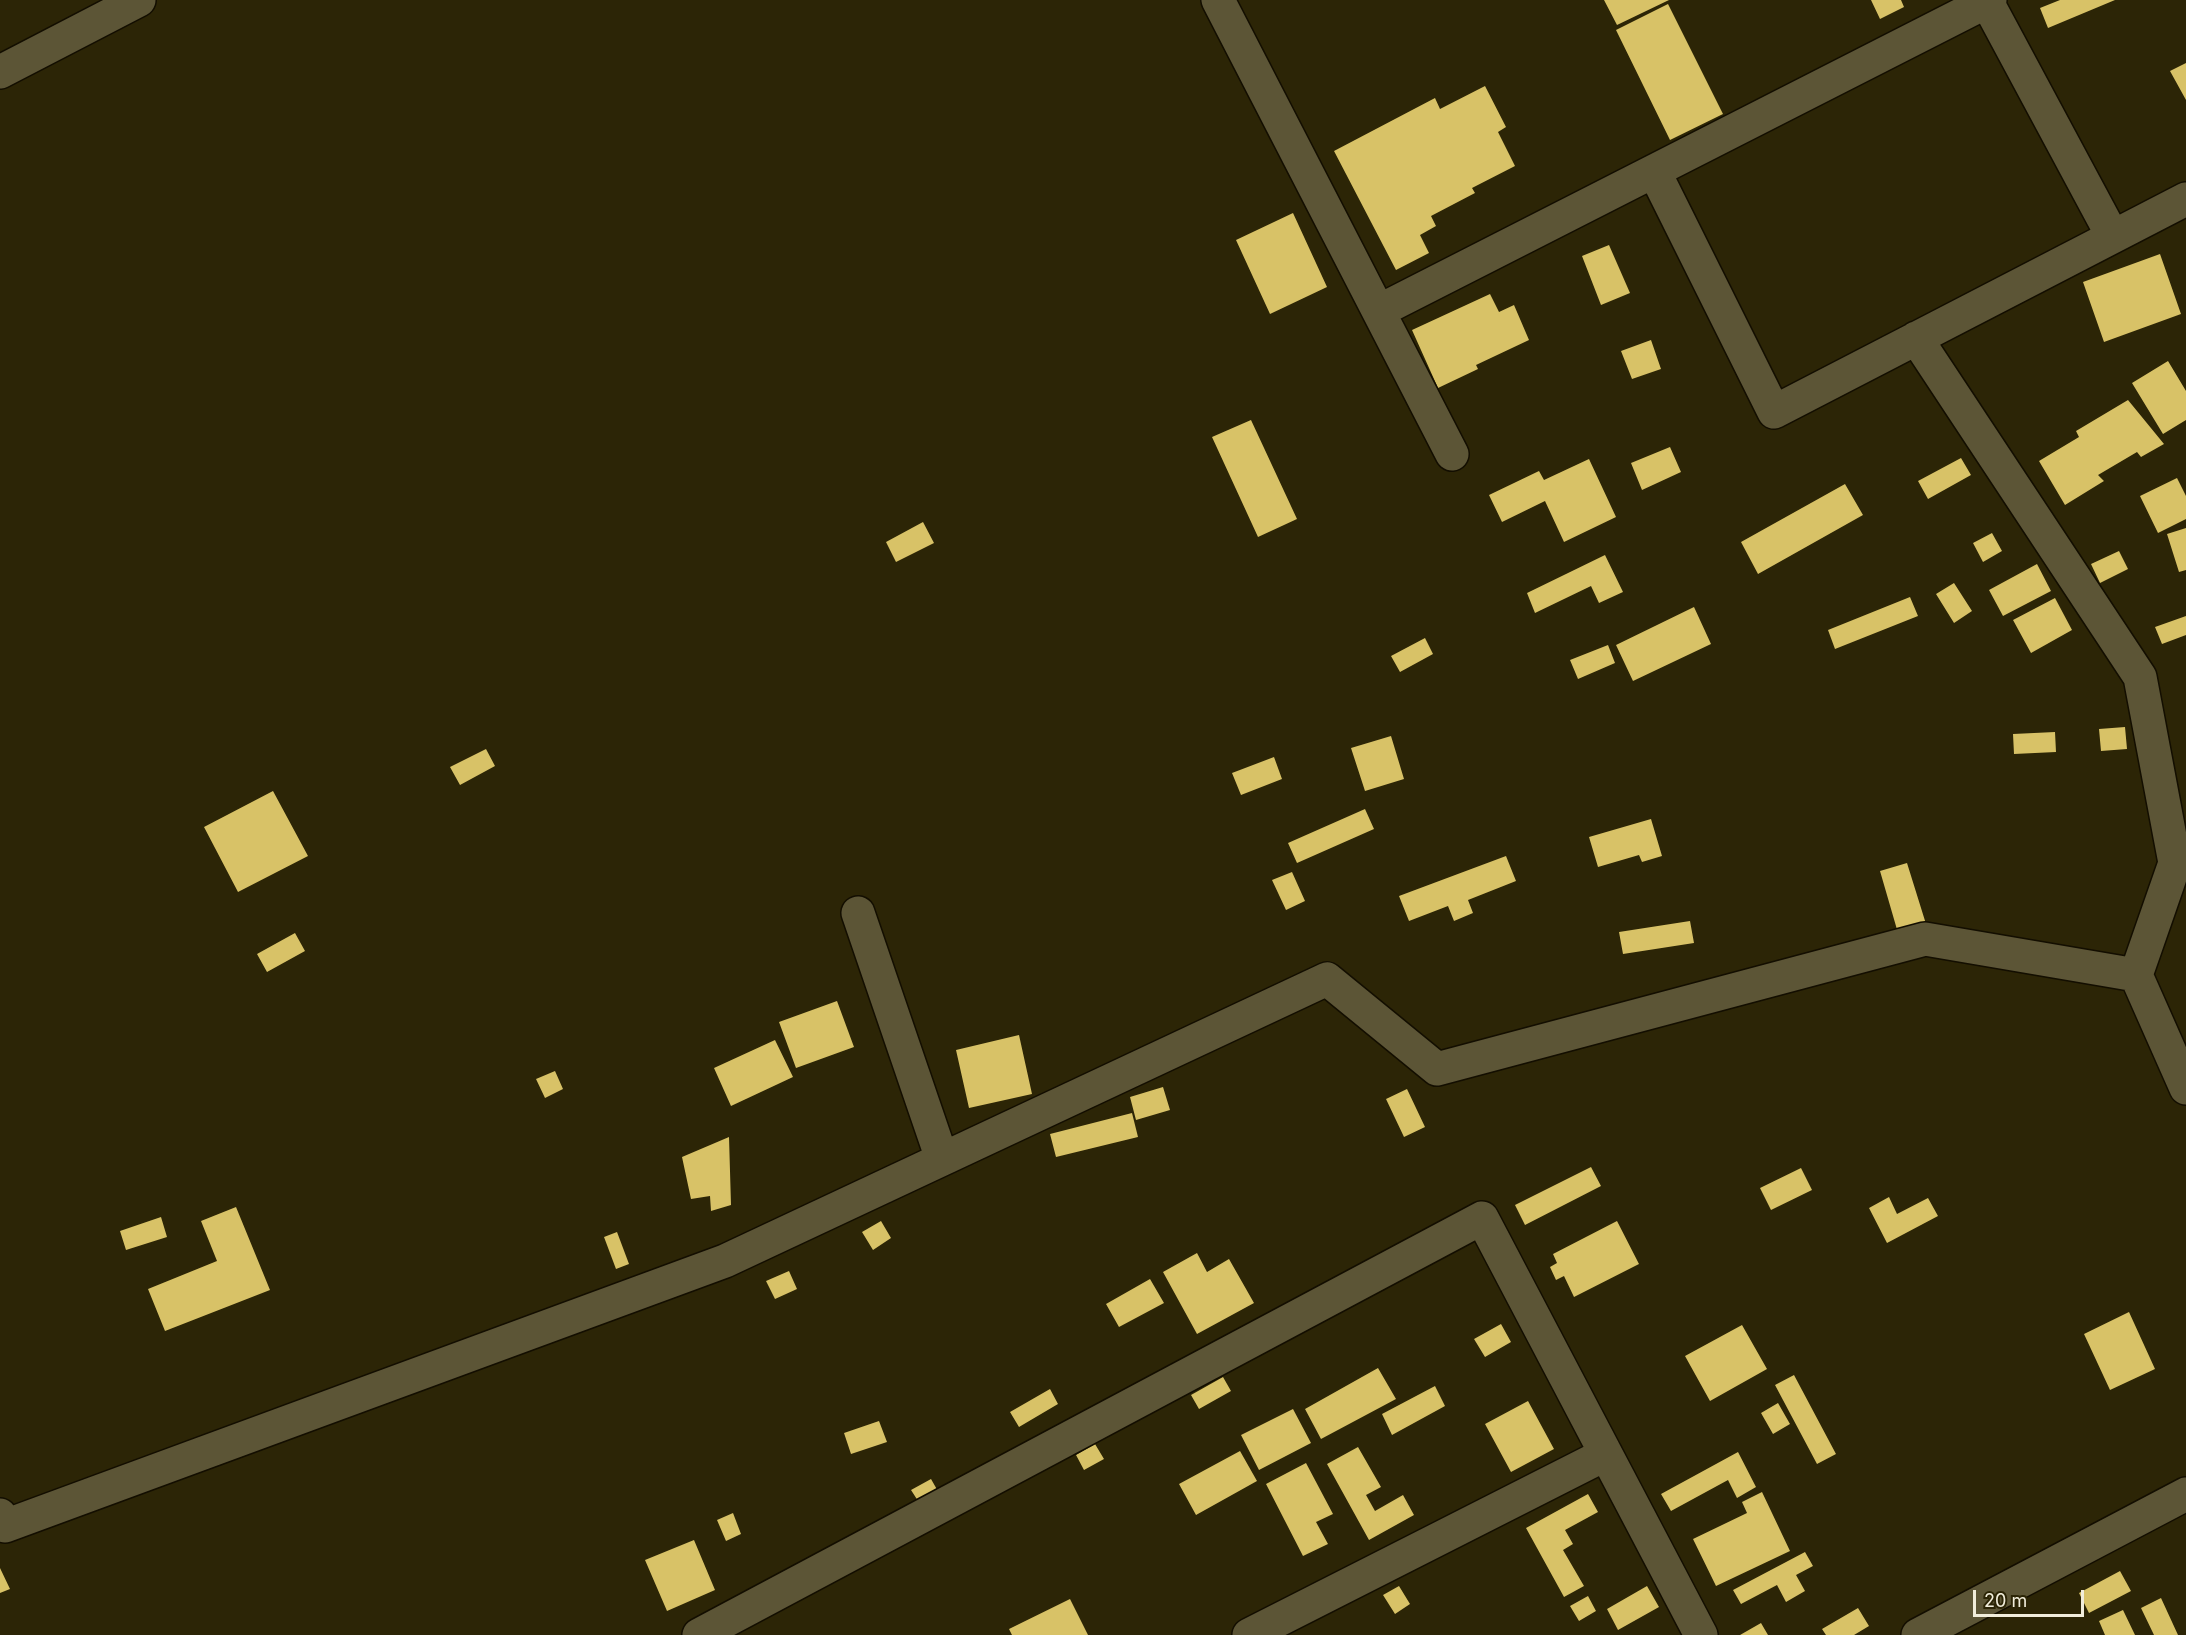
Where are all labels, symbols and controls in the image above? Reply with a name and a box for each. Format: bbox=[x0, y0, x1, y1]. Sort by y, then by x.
scale bar bbox=[1976, 1578, 2087, 1616]
text: 20 m bbox=[1984, 1590, 2027, 1611]

